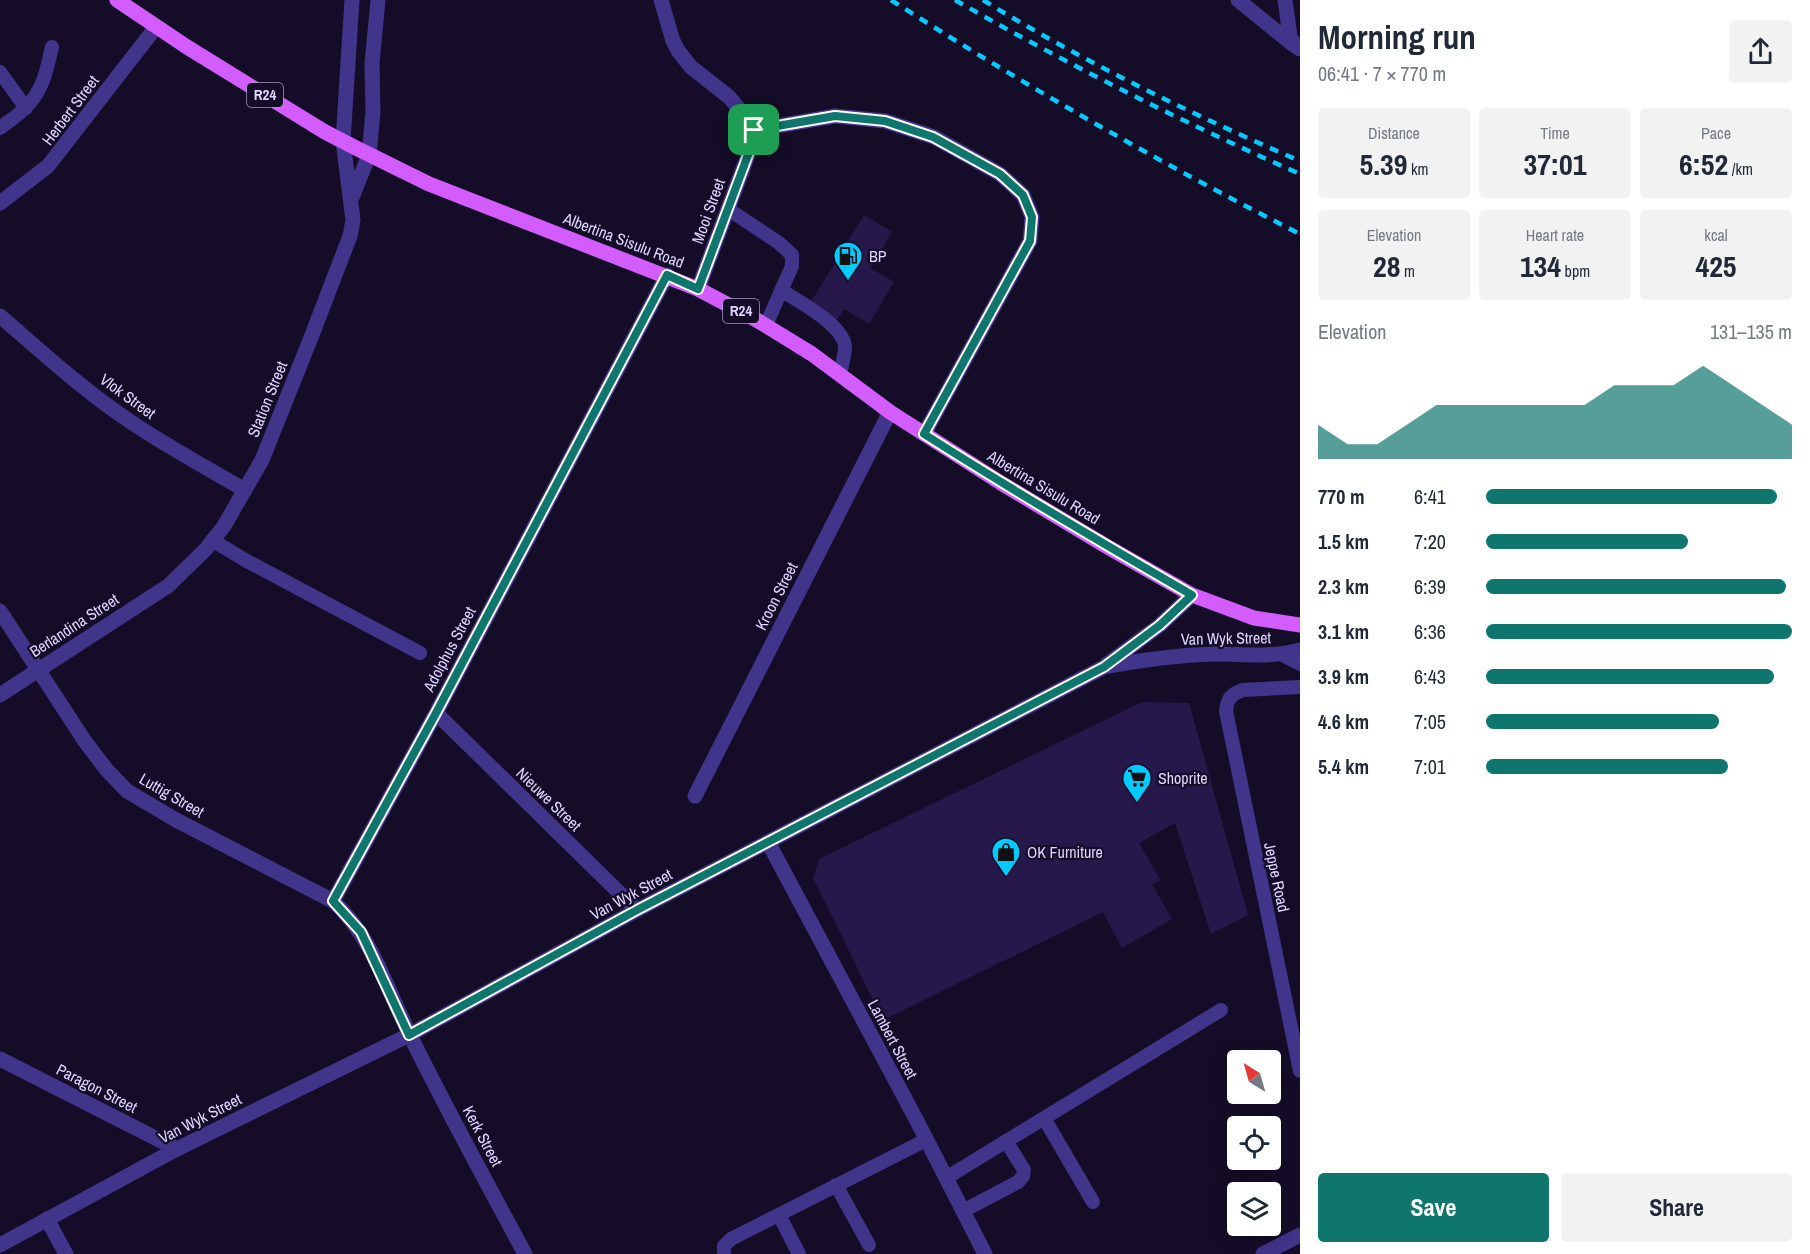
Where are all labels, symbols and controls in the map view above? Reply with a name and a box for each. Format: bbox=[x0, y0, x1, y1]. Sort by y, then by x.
text: Morning run bbox=[1318, 15, 1476, 59]
button: share bbox=[1729, 20, 1792, 83]
text: 06:41 · 7 × 770 m bbox=[1318, 60, 1446, 87]
street label: Herbert Street bbox=[36, 70, 104, 150]
road number: R24 bbox=[247, 83, 283, 107]
pin bbox=[728, 104, 779, 155]
icon: arrive bbox=[737, 113, 770, 146]
text: Distance bbox=[1368, 122, 1420, 144]
text: Time bbox=[1540, 122, 1570, 144]
text: Pace bbox=[1701, 122, 1731, 144]
text: 5.39 bbox=[1359, 144, 1407, 184]
text: 37:01 bbox=[1524, 144, 1586, 184]
text: 6:52 bbox=[1679, 144, 1728, 184]
text: km bbox=[1407, 158, 1429, 180]
text: /km bbox=[1728, 158, 1753, 180]
street label: Mooi Street bbox=[686, 175, 730, 247]
street label: Albertina Sisulu Road bbox=[560, 207, 688, 273]
text: Elevation bbox=[1367, 224, 1421, 246]
text: Heart rate bbox=[1526, 224, 1584, 246]
text: kcal bbox=[1704, 224, 1728, 246]
fuel station icon: BP bbox=[832, 240, 864, 282]
place label: BP bbox=[869, 245, 887, 267]
text: 28 bbox=[1373, 246, 1400, 286]
text: 134 bbox=[1520, 246, 1561, 286]
text: 425 bbox=[1695, 246, 1737, 286]
text: m bbox=[1400, 260, 1415, 282]
text: bpm bbox=[1561, 260, 1590, 282]
road number: R24 bbox=[723, 299, 759, 323]
text: Elevation bbox=[1318, 318, 1386, 345]
text: 131–135 m bbox=[1710, 318, 1792, 345]
street label: Station Street bbox=[242, 357, 292, 440]
street label: Vlok Street bbox=[96, 368, 161, 424]
street label: Albertina Sisulu Road bbox=[983, 444, 1104, 529]
text: 770 m bbox=[1318, 483, 1365, 510]
text: 6:41 bbox=[1414, 483, 1446, 510]
text: 1.5 km bbox=[1318, 528, 1369, 555]
text: 7:20 bbox=[1414, 528, 1446, 555]
street label: Kroon Street bbox=[749, 558, 803, 634]
text: 2.3 km bbox=[1318, 573, 1369, 600]
text: 6:39 bbox=[1414, 573, 1446, 600]
street label: Berlandina Street bbox=[25, 588, 123, 662]
street label: Adolphus Street bbox=[417, 602, 481, 696]
text: 3.1 km bbox=[1318, 618, 1369, 645]
text: 6:36 bbox=[1414, 618, 1446, 645]
street label: Van Wyk Street bbox=[1181, 626, 1272, 650]
text: 3.9 km bbox=[1318, 663, 1369, 690]
text: 6:43 bbox=[1414, 663, 1446, 690]
text: 4.6 km bbox=[1318, 708, 1369, 735]
text: 7:05 bbox=[1414, 708, 1446, 735]
text: 5.4 km bbox=[1318, 753, 1369, 780]
text: 7:01 bbox=[1414, 753, 1446, 780]
street label: Nieuwe Street bbox=[511, 762, 587, 836]
supermarket icon: Shoprite bbox=[1121, 762, 1153, 804]
place label: Shoprite bbox=[1158, 767, 1208, 789]
street label: Luttig Street bbox=[136, 768, 209, 823]
shop icon: OK Furniture bbox=[990, 836, 1022, 878]
street label: Jeppe Road bbox=[1259, 840, 1295, 914]
place label: OK Furniture bbox=[1027, 841, 1103, 863]
street label: Van Wyk Street bbox=[586, 863, 676, 925]
street label: Lambert Street bbox=[863, 996, 923, 1083]
north arrow bbox=[1227, 1050, 1281, 1104]
map controls bbox=[1227, 1050, 1281, 1236]
street label: Paragon Street bbox=[53, 1058, 142, 1118]
street label: Van Wyk Street bbox=[155, 1088, 245, 1148]
street label: Kerk Street bbox=[458, 1102, 508, 1170]
button: locate bbox=[1227, 1116, 1281, 1170]
button: Save bbox=[1318, 1173, 1549, 1242]
button: Share bbox=[1561, 1173, 1792, 1242]
button: layers bbox=[1227, 1182, 1281, 1236]

